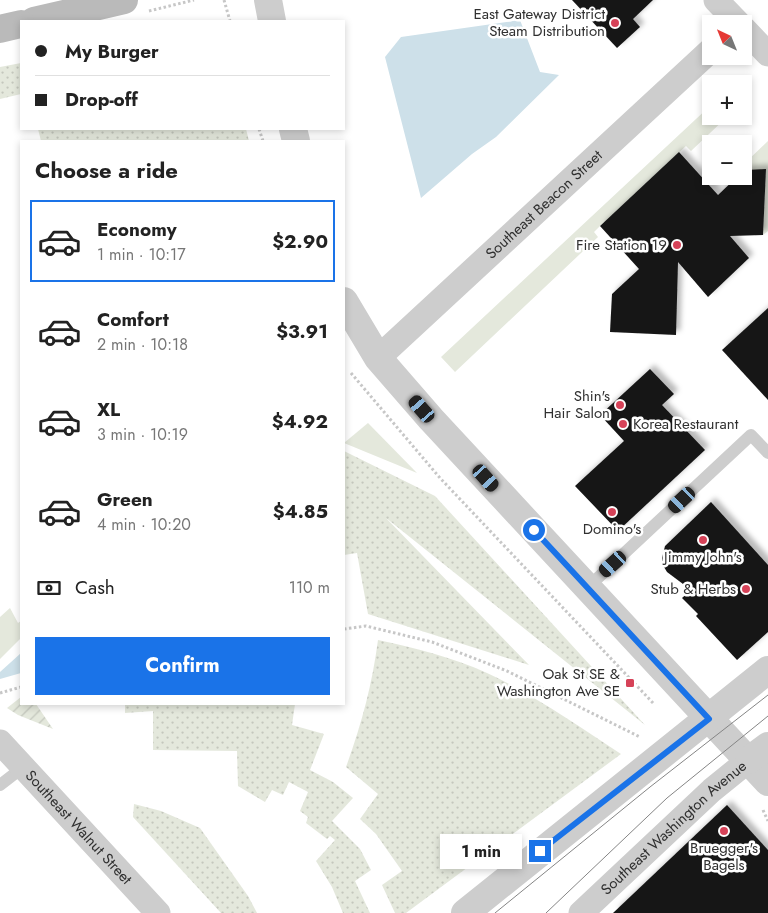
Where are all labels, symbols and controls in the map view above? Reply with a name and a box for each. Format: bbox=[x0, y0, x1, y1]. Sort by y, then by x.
place label: East Gateway District Steam Distribution bbox=[473, 3, 605, 42]
north arrow bbox=[702, 15, 752, 65]
map controls bbox=[702, 15, 752, 185]
marker: East Gateway District Steam Distribution bbox=[609, 17, 621, 29]
text: My Burger bbox=[65, 38, 159, 65]
button: + bbox=[702, 75, 752, 125]
text: Drop-off bbox=[65, 86, 138, 113]
button: − bbox=[702, 135, 752, 185]
street label: Southeast Beacon Street bbox=[481, 145, 607, 264]
text: Choose a ride bbox=[35, 154, 178, 186]
text: Economy bbox=[97, 216, 177, 243]
icon: car bbox=[37, 219, 82, 264]
text: $2.90 bbox=[272, 228, 328, 255]
place label: Fire Station 19 bbox=[576, 234, 667, 256]
marker: Fire Station 19 bbox=[671, 239, 683, 251]
text: 1 min · 10:17 bbox=[97, 243, 186, 266]
text: Comfort bbox=[97, 306, 169, 333]
icon: car bbox=[37, 309, 82, 354]
text: $3.91 bbox=[276, 318, 328, 345]
text: 2 min · 10:18 bbox=[97, 333, 188, 356]
place label: Shin's Hair Salon bbox=[544, 385, 610, 424]
car bbox=[406, 393, 437, 425]
text: XL bbox=[97, 396, 120, 423]
icon: car bbox=[37, 399, 82, 444]
marker: Shin's Hair Salon bbox=[614, 399, 626, 411]
text: $4.92 bbox=[272, 408, 328, 435]
place label: Korea Restaurant bbox=[633, 413, 739, 435]
marker: Korea Restaurant bbox=[617, 418, 629, 430]
text: 3 min · 10:19 bbox=[97, 423, 188, 446]
car bbox=[470, 462, 501, 494]
car bbox=[665, 484, 698, 516]
text: Green bbox=[97, 486, 153, 513]
icon: car bbox=[37, 489, 82, 534]
text: $4.85 bbox=[273, 498, 328, 525]
marker: Domino's bbox=[606, 506, 618, 518]
text: 4 min · 10:20 bbox=[97, 513, 191, 536]
place label: Domino's bbox=[583, 518, 641, 540]
route start bbox=[523, 519, 545, 541]
marker: Jimmy John's bbox=[697, 534, 709, 546]
place label: Jimmy John's bbox=[662, 546, 742, 568]
car bbox=[596, 548, 629, 580]
icon: cash bbox=[35, 574, 63, 602]
text: Cash bbox=[75, 574, 115, 601]
text: 110 m bbox=[289, 576, 330, 599]
place label: Stub & Herbs bbox=[650, 578, 736, 600]
marker: Stub & Herbs bbox=[740, 583, 752, 595]
button: Confirm bbox=[35, 637, 330, 695]
place label: Oak St SE & Washington Ave SE bbox=[497, 663, 620, 702]
marker: Oak St SE & Washington Ave SE bbox=[624, 677, 636, 689]
street label: Southeast Washington Avenue bbox=[596, 755, 752, 900]
street label: Southeast Walnut Street bbox=[20, 765, 138, 890]
marker: Bruegger's Bagels bbox=[718, 825, 730, 837]
callout: 1 min bbox=[440, 834, 522, 868]
place label: Bruegger's Bagels bbox=[690, 837, 758, 876]
text: 1 min bbox=[461, 840, 501, 863]
route end bbox=[529, 840, 551, 862]

